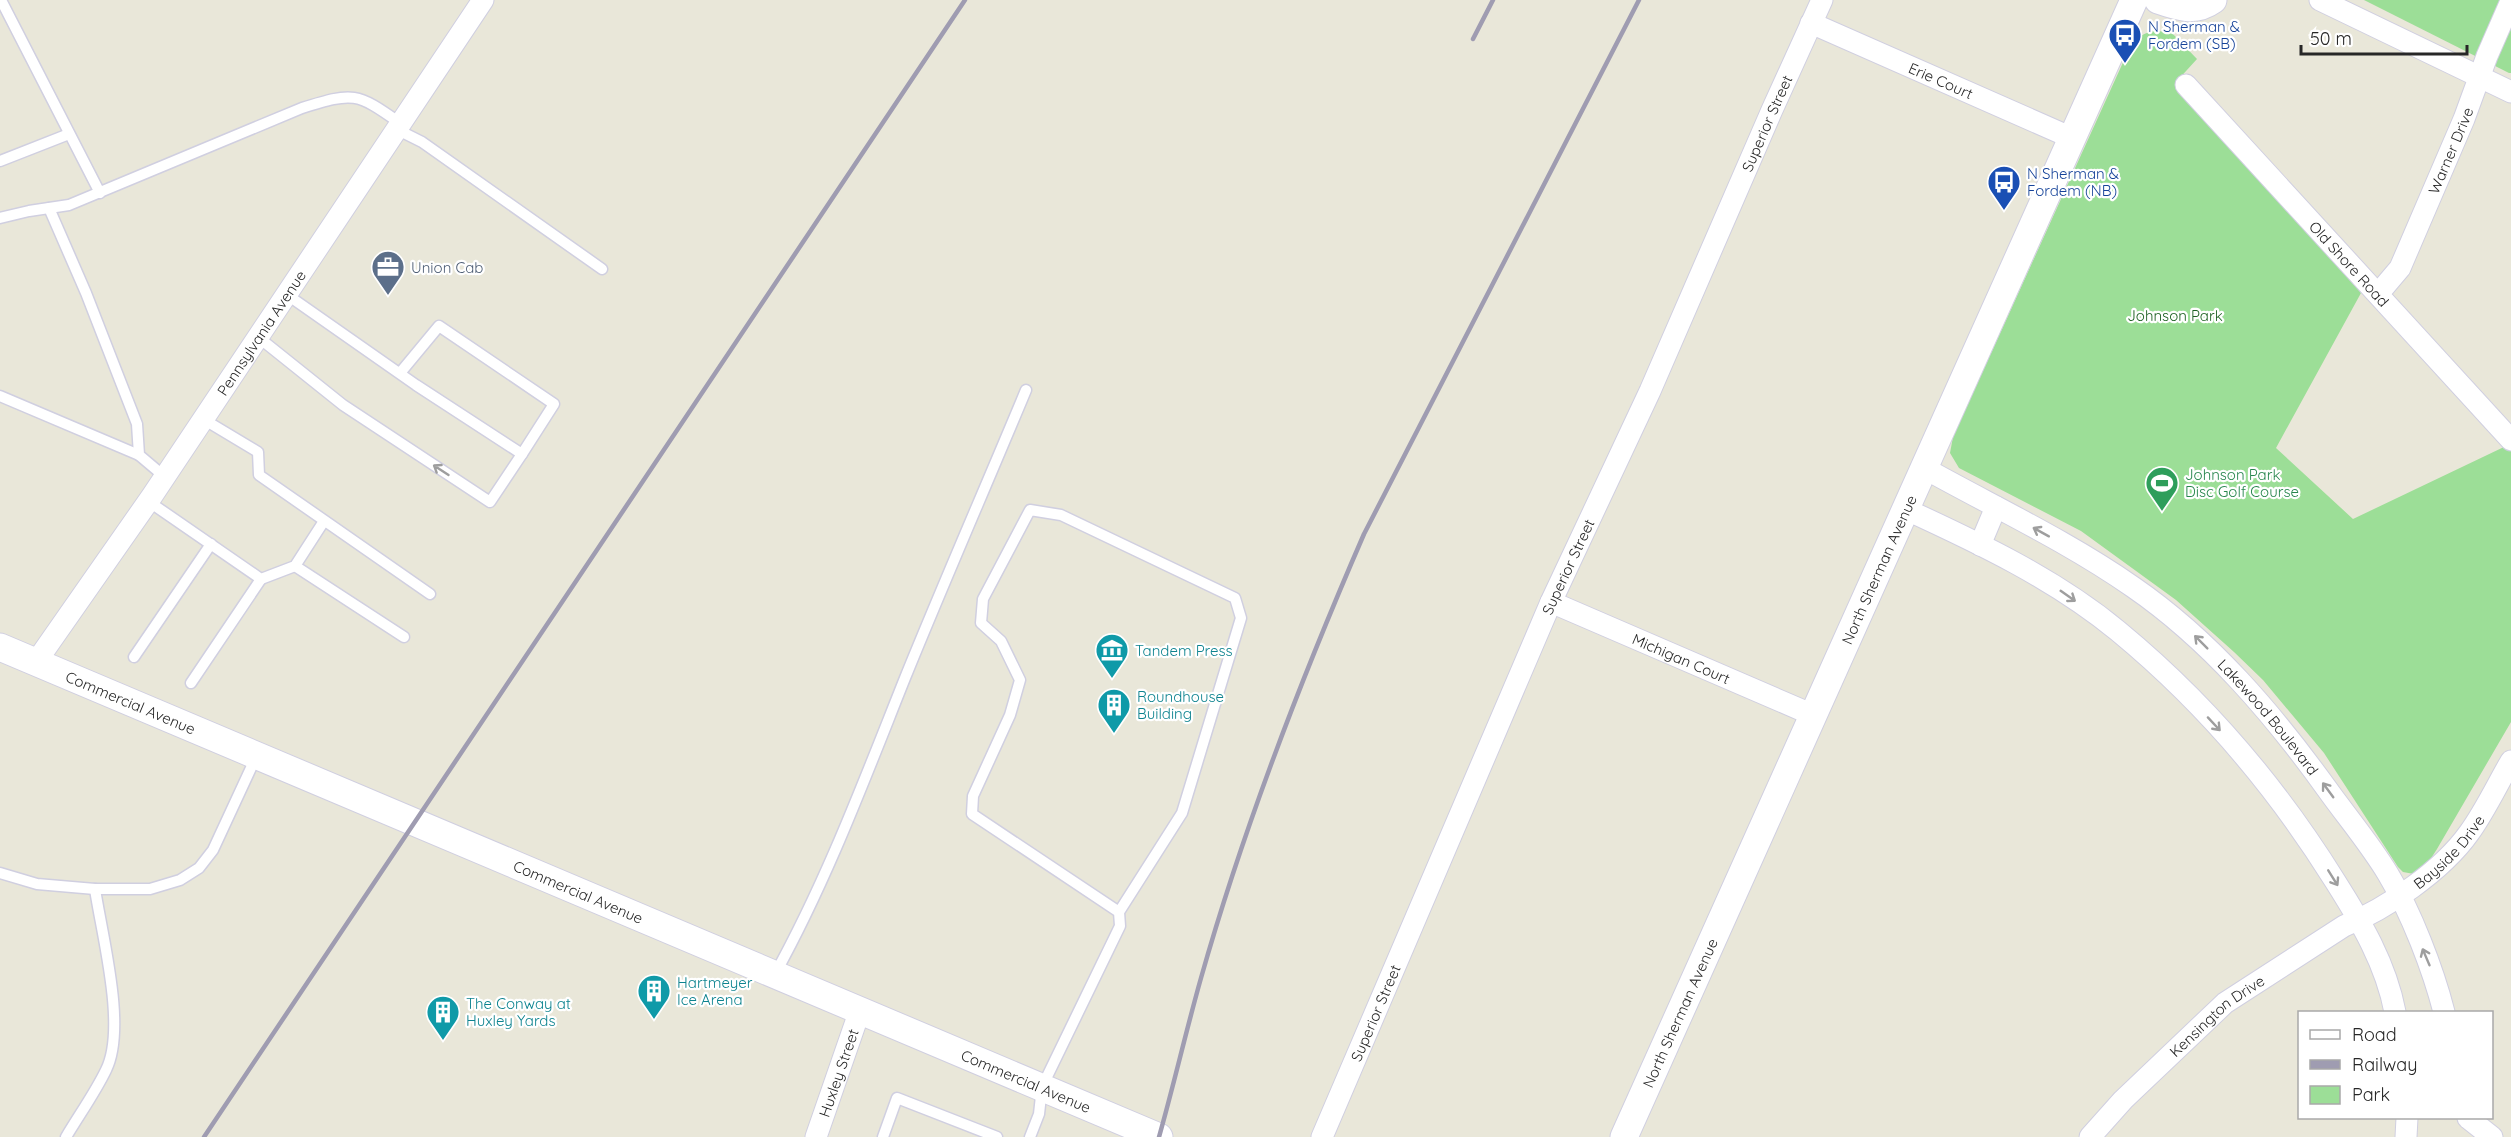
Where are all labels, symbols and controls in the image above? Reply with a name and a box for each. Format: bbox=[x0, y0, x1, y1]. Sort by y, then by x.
bus stop icon: N Sherman & Fordem (SB) bbox=[2107, 17, 2143, 64]
place label: N Sherman & Fordem (SB) bbox=[2148, 17, 2240, 53]
scale bar bbox=[2301, 18, 2468, 56]
text: 50 m bbox=[2310, 27, 2352, 50]
street label: Erie Court bbox=[1906, 58, 1976, 103]
street label: Superior Street bbox=[1737, 72, 1796, 174]
street label: Warner Drive bbox=[2424, 104, 2477, 197]
bus stop icon: N Sherman & Fordem (NB) bbox=[1986, 164, 2022, 211]
place label: N Sherman & Fordem (NB) bbox=[2027, 164, 2119, 200]
street label: Old Shore Road bbox=[2305, 217, 2393, 310]
office icon: Union Cab bbox=[370, 249, 406, 296]
place label: Union Cab bbox=[411, 258, 483, 277]
street label: Pennsylvania Avenue bbox=[212, 266, 310, 399]
park label: Johnson Park bbox=[2127, 306, 2223, 325]
one-way arrow bbox=[433, 464, 450, 476]
sports icon: Johnson Park Disc Golf Course bbox=[2144, 465, 2180, 512]
place label: Johnson Park Disc Golf Course bbox=[2185, 465, 2299, 501]
street label: North Sherman Avenue bbox=[1837, 492, 1920, 647]
street label: Superior Street bbox=[1537, 516, 1598, 617]
one-way arrow bbox=[2033, 526, 2050, 538]
one-way arrow bbox=[2060, 590, 2076, 602]
street label: Michigan Court bbox=[1630, 629, 1733, 688]
museum icon: Tandem Press bbox=[1094, 632, 1130, 679]
one-way arrow bbox=[2193, 635, 2208, 650]
place label: Tandem Press bbox=[1135, 641, 1233, 660]
street label: Lakewood Boulevard bbox=[2214, 655, 2323, 779]
street label: Commercial Avenue bbox=[63, 666, 199, 738]
building icon: Roundhouse Building bbox=[1096, 687, 1132, 734]
place label: Roundhouse Building bbox=[1137, 687, 1224, 723]
one-way arrow bbox=[2207, 716, 2221, 731]
one-way arrow bbox=[2322, 782, 2334, 798]
street label: Bayside Drive bbox=[2409, 811, 2488, 893]
street label: Commercial Avenue bbox=[511, 856, 646, 927]
one-way arrow bbox=[2328, 869, 2340, 886]
street label: North Sherman Avenue bbox=[1638, 935, 1721, 1091]
one-way arrow bbox=[2420, 948, 2431, 967]
street label: Superior Street bbox=[1346, 962, 1404, 1064]
street label: Kensington Drive bbox=[2165, 971, 2268, 1061]
building icon: Hartmeyer Ice Arena bbox=[636, 973, 672, 1020]
place label: Hartmeyer Ice Arena bbox=[677, 973, 753, 1009]
building icon: The Conway at Huxley Yards bbox=[425, 994, 461, 1041]
place label: The Conway at Huxley Yards bbox=[466, 994, 571, 1030]
legend bbox=[2298, 1011, 2493, 1119]
text: Road bbox=[2352, 1023, 2397, 1046]
street label: Huxley Street bbox=[814, 1026, 862, 1119]
street label: Commercial Avenue bbox=[958, 1045, 1094, 1117]
text: Railway bbox=[2352, 1053, 2418, 1076]
text: Park bbox=[2352, 1083, 2390, 1106]

